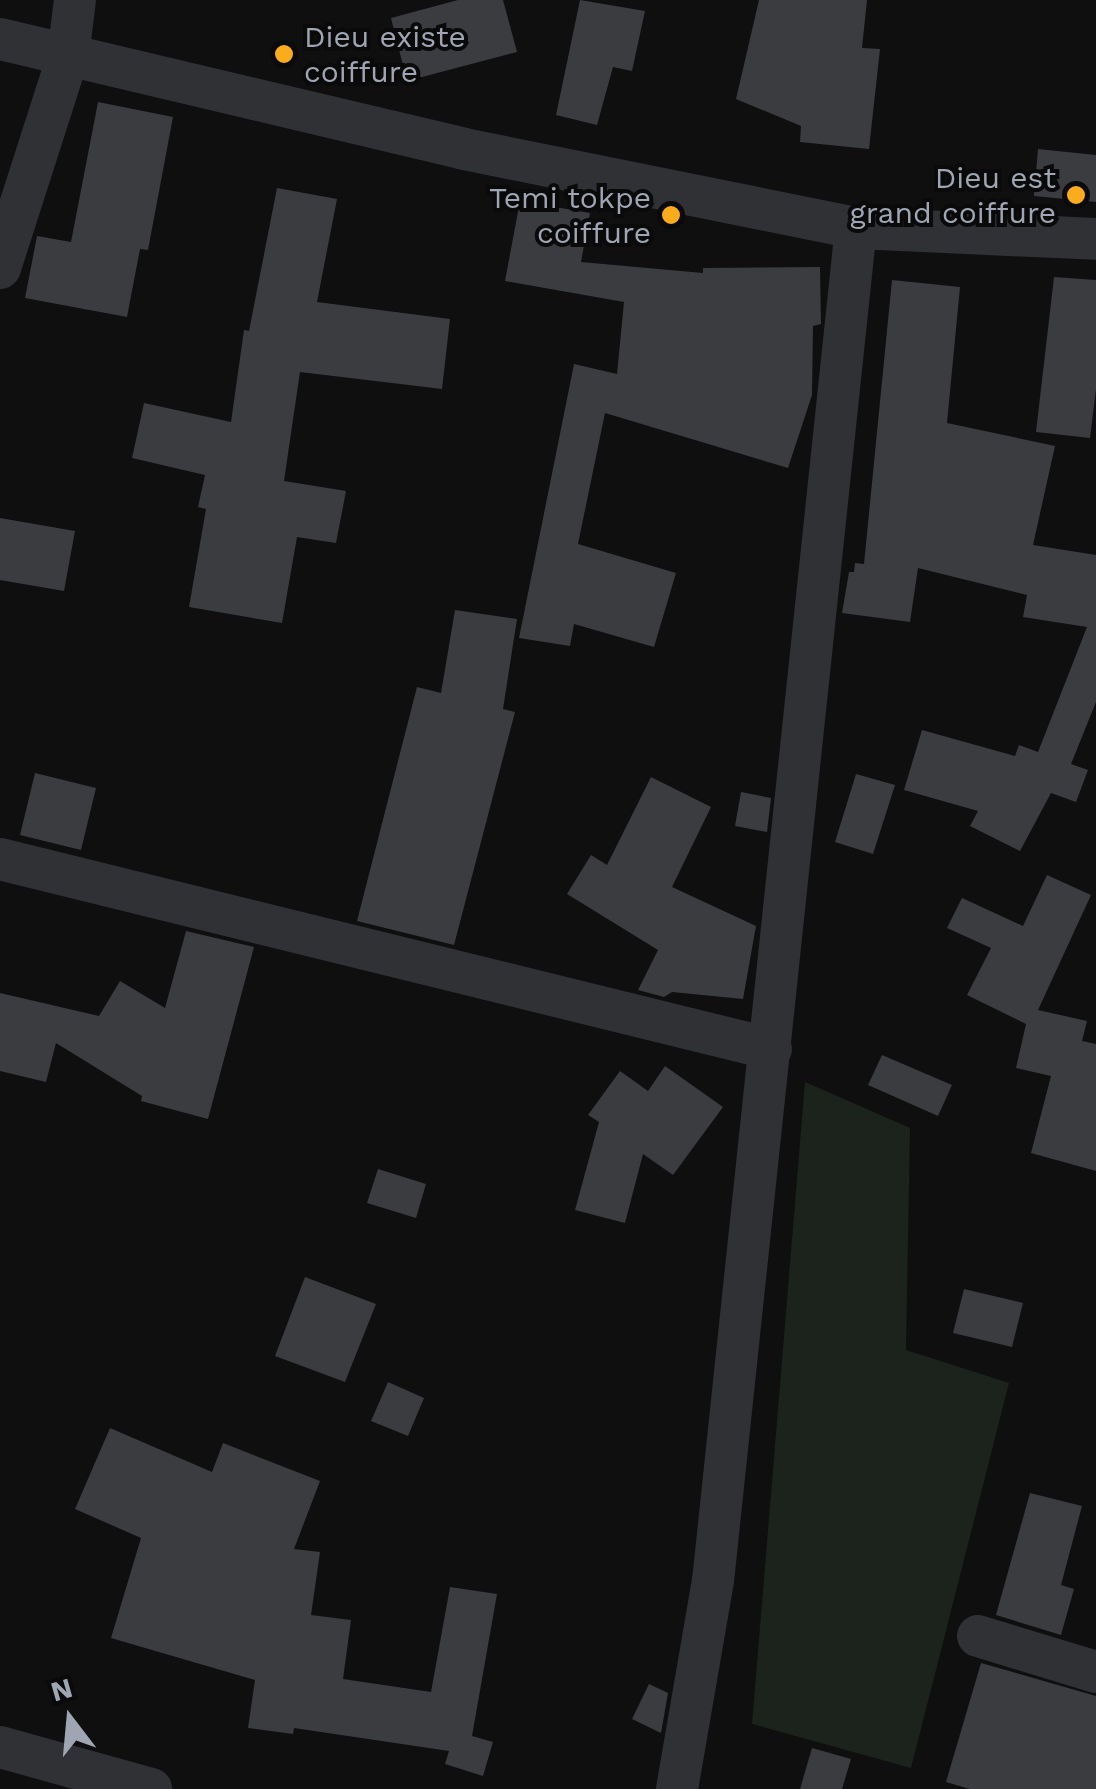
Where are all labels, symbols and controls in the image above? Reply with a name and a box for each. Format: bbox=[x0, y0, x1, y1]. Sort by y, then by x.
place label: Dieu existe coiffure bbox=[304, 19, 466, 90]
marker: Dieu existe coiffure bbox=[273, 43, 295, 65]
place label: Dieu est grand coiffure bbox=[850, 160, 1056, 230]
place label: Temi tokpe coiffure bbox=[488, 180, 651, 250]
marker: Dieu est grand coiffure bbox=[1065, 184, 1087, 206]
marker: Temi tokpe coiffure bbox=[660, 204, 682, 226]
north arrow bbox=[20, 1669, 120, 1769]
text: N bbox=[47, 1671, 76, 1708]

